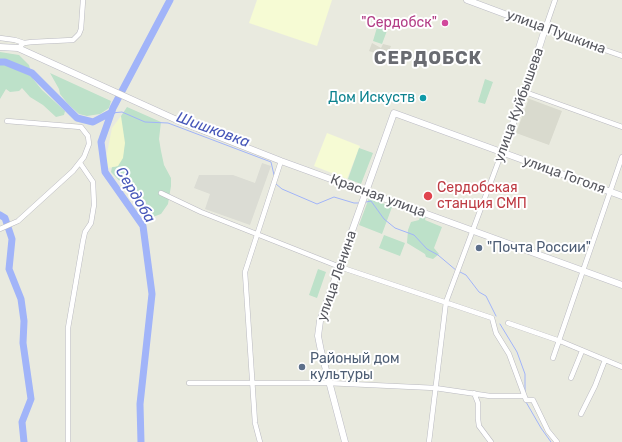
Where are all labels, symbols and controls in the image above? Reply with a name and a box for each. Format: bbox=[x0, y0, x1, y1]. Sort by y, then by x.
street label: улица Пушкина bbox=[504, 6, 608, 58]
place label: "Сердобск" bbox=[361, 15, 437, 31]
marker: "Сердобск" bbox=[440, 18, 450, 28]
street label: улица Куйбышева bbox=[490, 45, 548, 165]
district label: СЕРДОБСК bbox=[374, 48, 482, 70]
place label: Дом Искуств bbox=[328, 90, 415, 106]
marker: Дом Искуств bbox=[418, 93, 428, 103]
water label: Шишковка bbox=[174, 108, 252, 152]
street label: улица Гоголя bbox=[520, 152, 608, 198]
water label: Сердоба bbox=[111, 164, 159, 226]
street label: Красная улица bbox=[328, 171, 428, 221]
place label: Сердобская станция СМП bbox=[437, 180, 527, 212]
marker: Сердобская станция СМП bbox=[422, 190, 434, 202]
street label: улица Ленина bbox=[314, 228, 360, 324]
place label: "Почта России" bbox=[487, 240, 591, 256]
marker: "Почта России" bbox=[474, 243, 484, 253]
place label: Районый дом культуры bbox=[310, 351, 400, 384]
marker: Районый дом культуры bbox=[297, 362, 307, 372]

